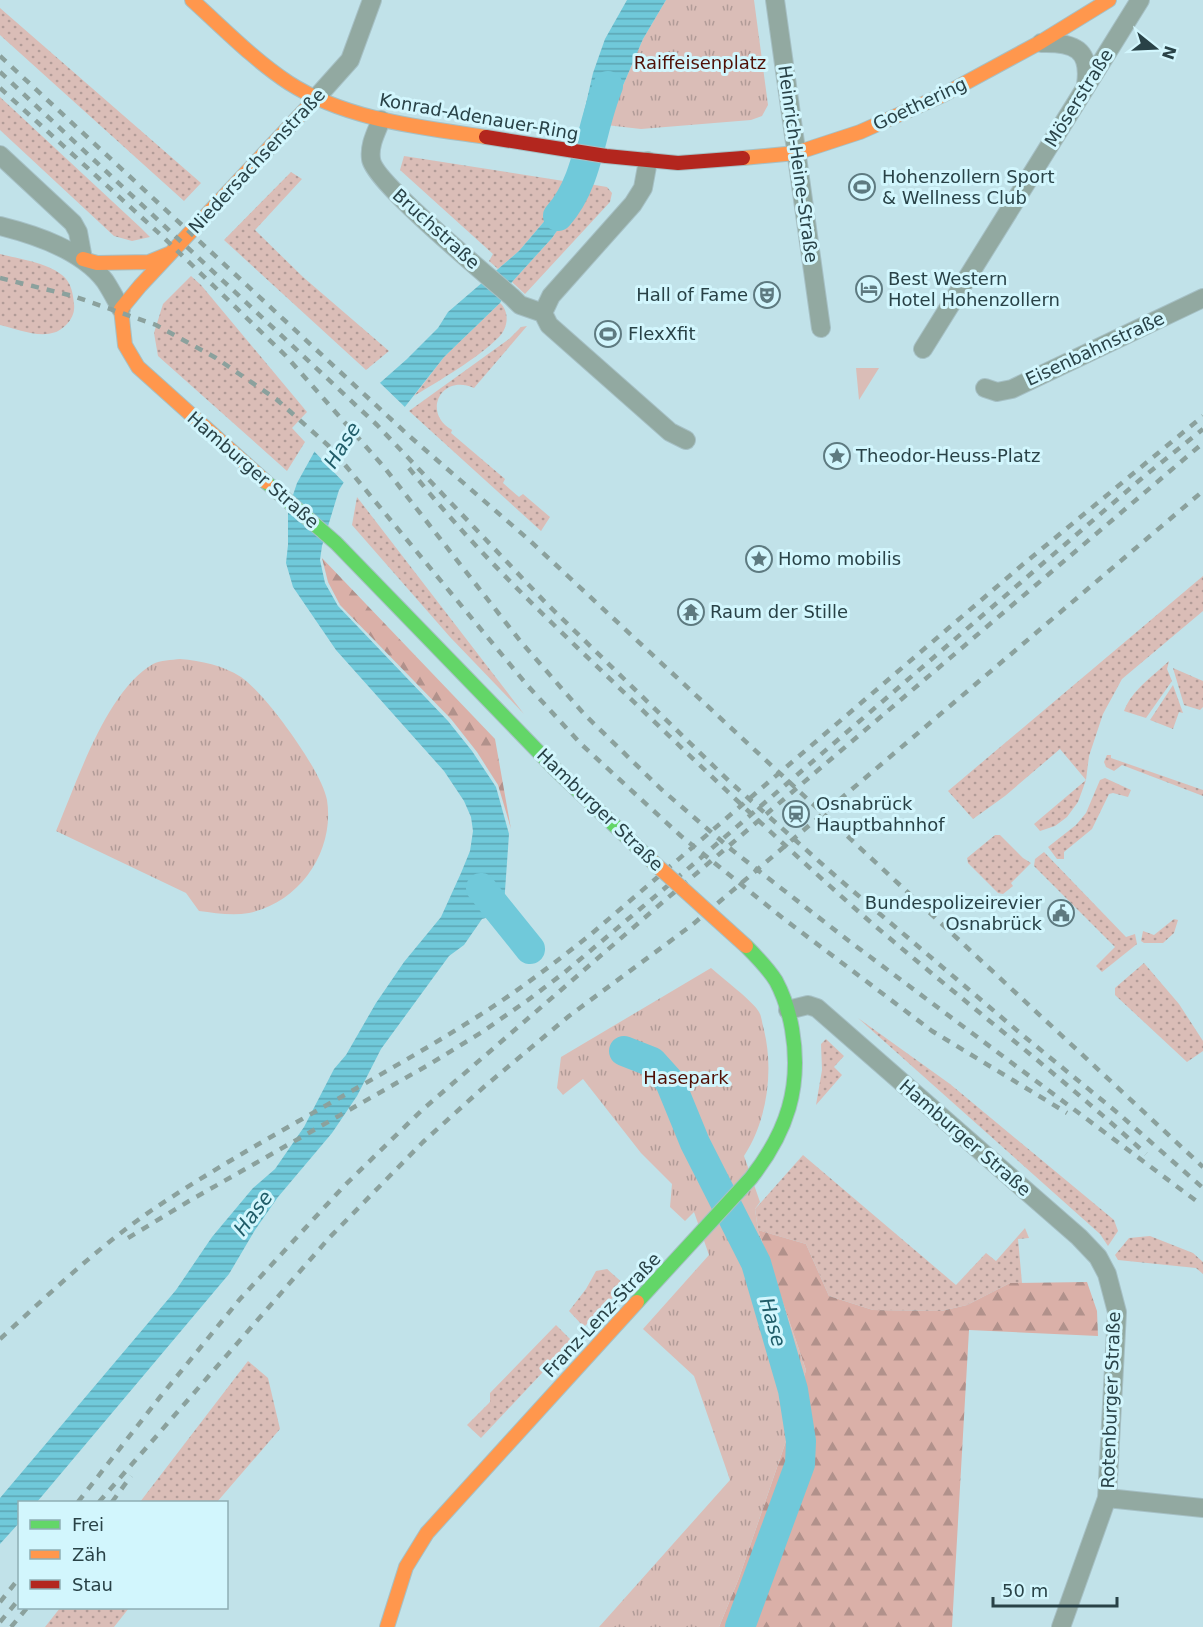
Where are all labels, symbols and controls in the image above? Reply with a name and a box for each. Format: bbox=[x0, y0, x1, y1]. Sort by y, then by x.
north arrow bbox=[1125, 18, 1185, 78]
text: N bbox=[1158, 43, 1180, 62]
street label: Möserstraße bbox=[1040, 45, 1117, 151]
park label: Raiffeisenplatz bbox=[634, 52, 766, 73]
street label: Heinrich-Heine-Straße bbox=[774, 64, 823, 264]
street label: Goethering bbox=[870, 73, 970, 134]
street label: Niedersachsenstraße bbox=[184, 84, 329, 237]
street label: Konrad-Adenauer-Ring bbox=[378, 89, 580, 144]
place label: Hohenzollern Sport & Wellness Club bbox=[882, 166, 1055, 208]
sports icon: Hohenzollern Sport & Wellness Club bbox=[847, 172, 877, 202]
street label: Bruchstraße bbox=[389, 184, 484, 273]
place label: Best Western Hotel Hohenzollern bbox=[888, 268, 1060, 310]
hotel icon: Best Western Hotel Hohenzollern bbox=[854, 274, 884, 304]
theatre icon: Hall of Fame bbox=[752, 280, 782, 310]
place label: Hall of Fame bbox=[636, 284, 748, 305]
street label: Eisenbahnstraße bbox=[1022, 307, 1168, 390]
sports icon: FlexXfit bbox=[593, 319, 623, 349]
place label: FlexXfit bbox=[628, 323, 696, 344]
street label: Hamburger Straße bbox=[183, 407, 323, 532]
water label: Hase bbox=[319, 417, 365, 473]
place icon: Theodor-Heuss-Platz bbox=[822, 441, 852, 471]
place label: Theodor-Heuss-Platz bbox=[855, 445, 1040, 466]
place icon: Homo mobilis bbox=[744, 544, 774, 574]
place label: Homo mobilis bbox=[778, 548, 901, 569]
temple icon: Raum der Stille bbox=[676, 597, 706, 627]
place label: Raum der Stille bbox=[710, 601, 848, 622]
street label: Hamburger Straße bbox=[533, 744, 668, 875]
place label: Osnabrück Hauptbahnhof bbox=[816, 793, 945, 835]
station icon: Osnabrück Hauptbahnhof bbox=[781, 799, 811, 829]
place label: Bundespolizeirevier Osnabrück bbox=[865, 892, 1043, 934]
public building icon: Bundespolizeirevier Osnabrück bbox=[1046, 898, 1076, 928]
park label: Hasepark bbox=[643, 1067, 729, 1088]
street label: Hamburger Straße bbox=[895, 1075, 1035, 1200]
water label: Hase bbox=[228, 1186, 278, 1240]
street label: Franz-Lenz-Straße bbox=[539, 1248, 665, 1381]
water label: Hase bbox=[755, 1295, 791, 1349]
street label: Rotenburger Straße bbox=[1097, 1311, 1124, 1489]
legend bbox=[18, 1501, 228, 1609]
text: Frei bbox=[72, 1514, 104, 1535]
text: Zäh bbox=[72, 1544, 107, 1565]
scale bar bbox=[993, 1570, 1118, 1608]
text: Stau bbox=[72, 1574, 113, 1595]
text: 50 m bbox=[1002, 1580, 1048, 1601]

